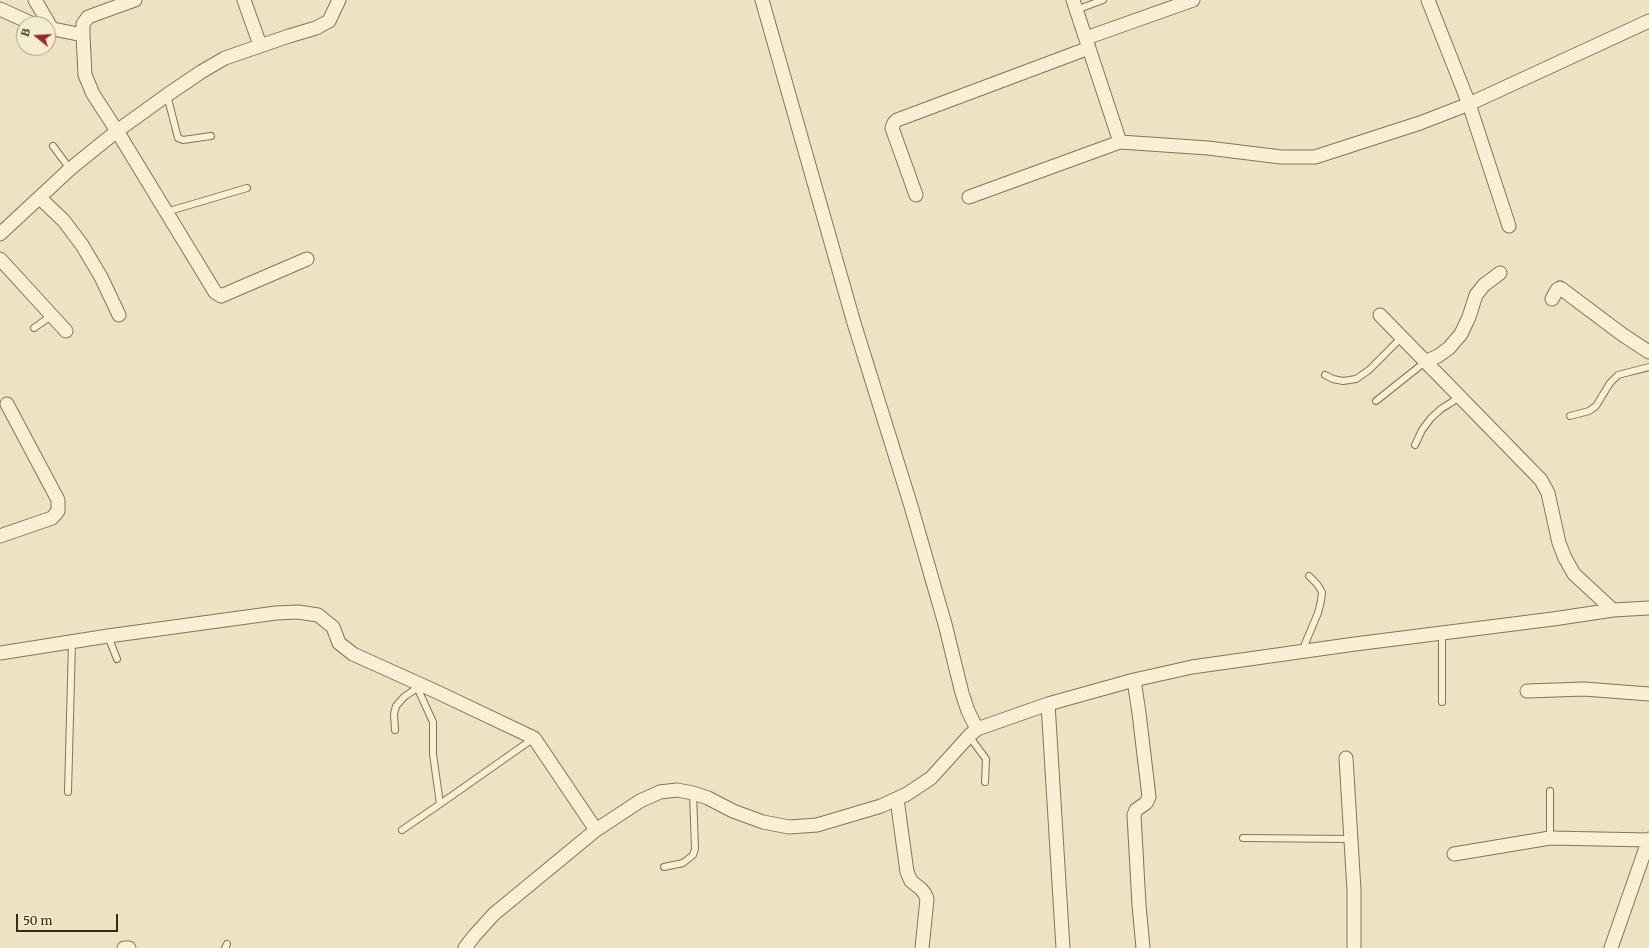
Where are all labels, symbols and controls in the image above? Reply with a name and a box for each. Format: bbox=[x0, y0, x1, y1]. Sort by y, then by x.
north arrow bbox=[16, 16, 56, 56]
text: B bbox=[18, 27, 33, 38]
scale bar bbox=[18, 906, 120, 932]
text: 50 m bbox=[23, 913, 52, 928]

